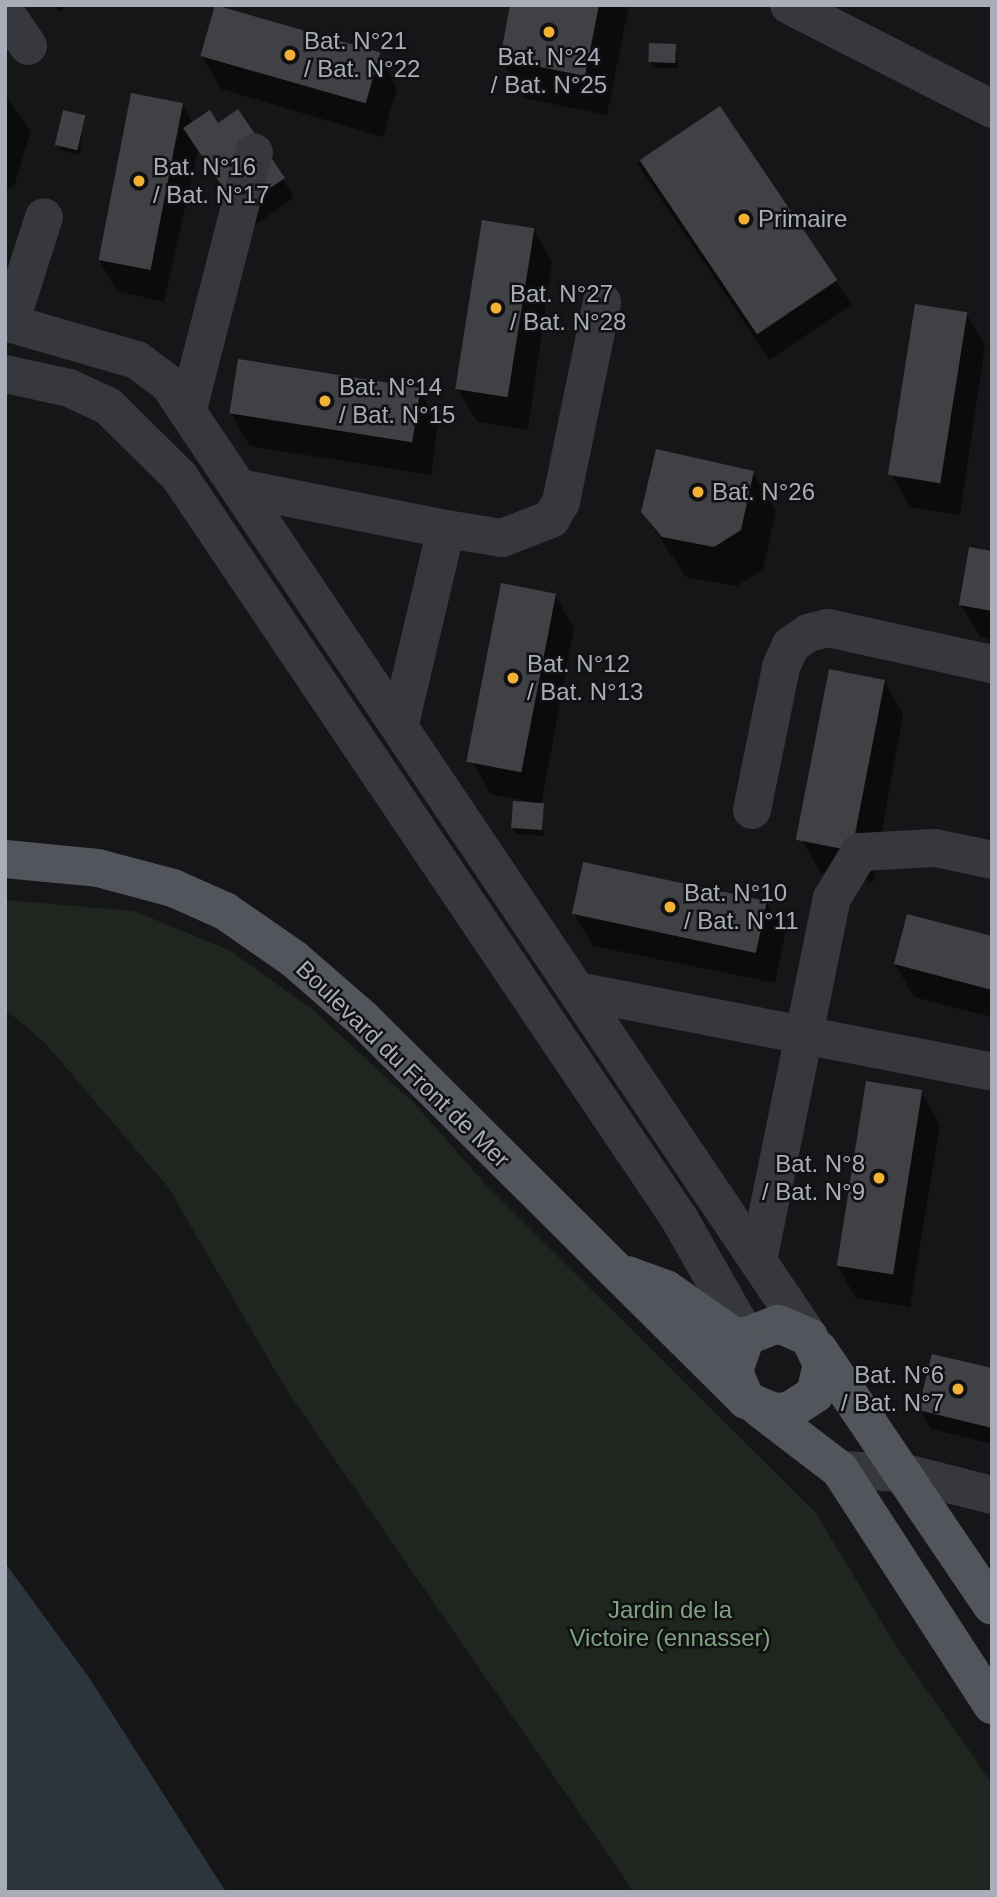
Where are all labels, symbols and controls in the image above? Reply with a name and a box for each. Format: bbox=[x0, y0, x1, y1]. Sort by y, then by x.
marker: Bat. N°24 / Bat. N°25 bbox=[541, 24, 557, 40]
place label: Bat. N°21 / Bat. N°22 bbox=[304, 27, 420, 83]
place label: Bat. N°24 / Bat. N°25 bbox=[491, 43, 607, 99]
marker: Bat. N°21 / Bat. N°22 bbox=[282, 47, 298, 63]
place label: Bat. N°16 / Bat. N°17 bbox=[153, 153, 269, 209]
marker: Bat. N°16 / Bat. N°17 bbox=[131, 173, 147, 189]
place label: Primaire bbox=[758, 205, 847, 233]
marker: Primaire bbox=[736, 211, 752, 227]
place label: Bat. N°27 / Bat. N°28 bbox=[510, 280, 626, 336]
marker: Bat. N°27 / Bat. N°28 bbox=[488, 300, 504, 316]
place label: Bat. N°14 / Bat. N°15 bbox=[339, 373, 455, 429]
marker: Bat. N°14 / Bat. N°15 bbox=[317, 393, 333, 409]
place label: Bat. N°26 bbox=[712, 478, 815, 506]
marker: Bat. N°26 bbox=[690, 484, 706, 500]
place label: Bat. N°12 / Bat. N°13 bbox=[527, 650, 643, 706]
marker: Bat. N°12 / Bat. N°13 bbox=[505, 670, 521, 686]
place label: Bat. N°10 / Bat. N°11 bbox=[684, 879, 799, 935]
marker: Bat. N°10 / Bat. N°11 bbox=[662, 899, 678, 915]
street label: Boulevard du Front de Mer bbox=[290, 954, 516, 1174]
place label: Bat. N°8 / Bat. N°9 bbox=[762, 1150, 865, 1206]
marker: Bat. N°8 / Bat. N°9 bbox=[871, 1170, 887, 1186]
place label: Bat. N°6 / Bat. N°7 bbox=[841, 1361, 944, 1417]
marker: Bat. N°6 / Bat. N°7 bbox=[950, 1381, 966, 1397]
park label: Jardin de la Victoire (ennasser) bbox=[570, 1596, 770, 1652]

